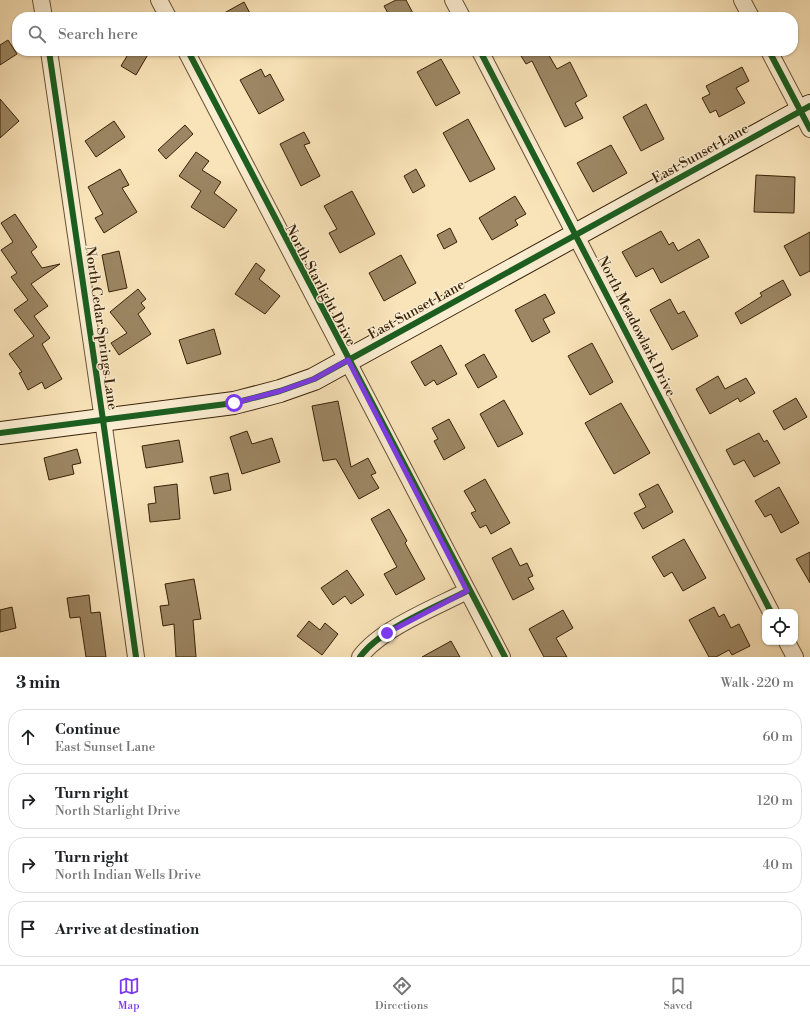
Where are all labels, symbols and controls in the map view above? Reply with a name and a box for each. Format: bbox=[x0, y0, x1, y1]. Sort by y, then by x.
search box bbox=[12, 12, 798, 56]
icon: search bbox=[26, 23, 48, 45]
text: Search here bbox=[58, 25, 138, 44]
street label: East Sunset Lane bbox=[649, 120, 752, 188]
street label: North Starlight Drive bbox=[281, 222, 360, 349]
street label: North Cedar Springs Lane bbox=[81, 245, 121, 411]
street label: North Meadowlark Drive bbox=[593, 253, 679, 400]
street label: East Sunset Lane bbox=[365, 276, 468, 344]
route start bbox=[225, 394, 243, 412]
map controls bbox=[762, 609, 798, 645]
button: locate bbox=[762, 609, 798, 645]
route end bbox=[378, 624, 396, 642]
text: 3 min bbox=[16, 672, 60, 694]
text: Walk · 220 m bbox=[721, 675, 794, 691]
text: Continue bbox=[55, 720, 120, 739]
icon: ahead bbox=[17, 726, 39, 748]
text: 60 m bbox=[762, 729, 793, 745]
text: East Sunset Lane bbox=[55, 739, 155, 755]
text: Turn right bbox=[55, 784, 129, 803]
icon: right bbox=[17, 790, 39, 812]
text: 120 m bbox=[757, 793, 793, 809]
text: North Starlight Drive bbox=[55, 803, 180, 819]
text: Turn right bbox=[55, 848, 129, 867]
icon: right bbox=[17, 854, 39, 876]
text: 40 m bbox=[763, 857, 793, 873]
text: North Indian Wells Drive bbox=[55, 867, 201, 883]
icon: arrive bbox=[17, 918, 39, 940]
text: Arrive at destination bbox=[55, 920, 199, 939]
tab: Map bbox=[118, 975, 140, 1013]
tab: Directions bbox=[375, 975, 428, 1013]
tab: Saved bbox=[663, 975, 692, 1013]

